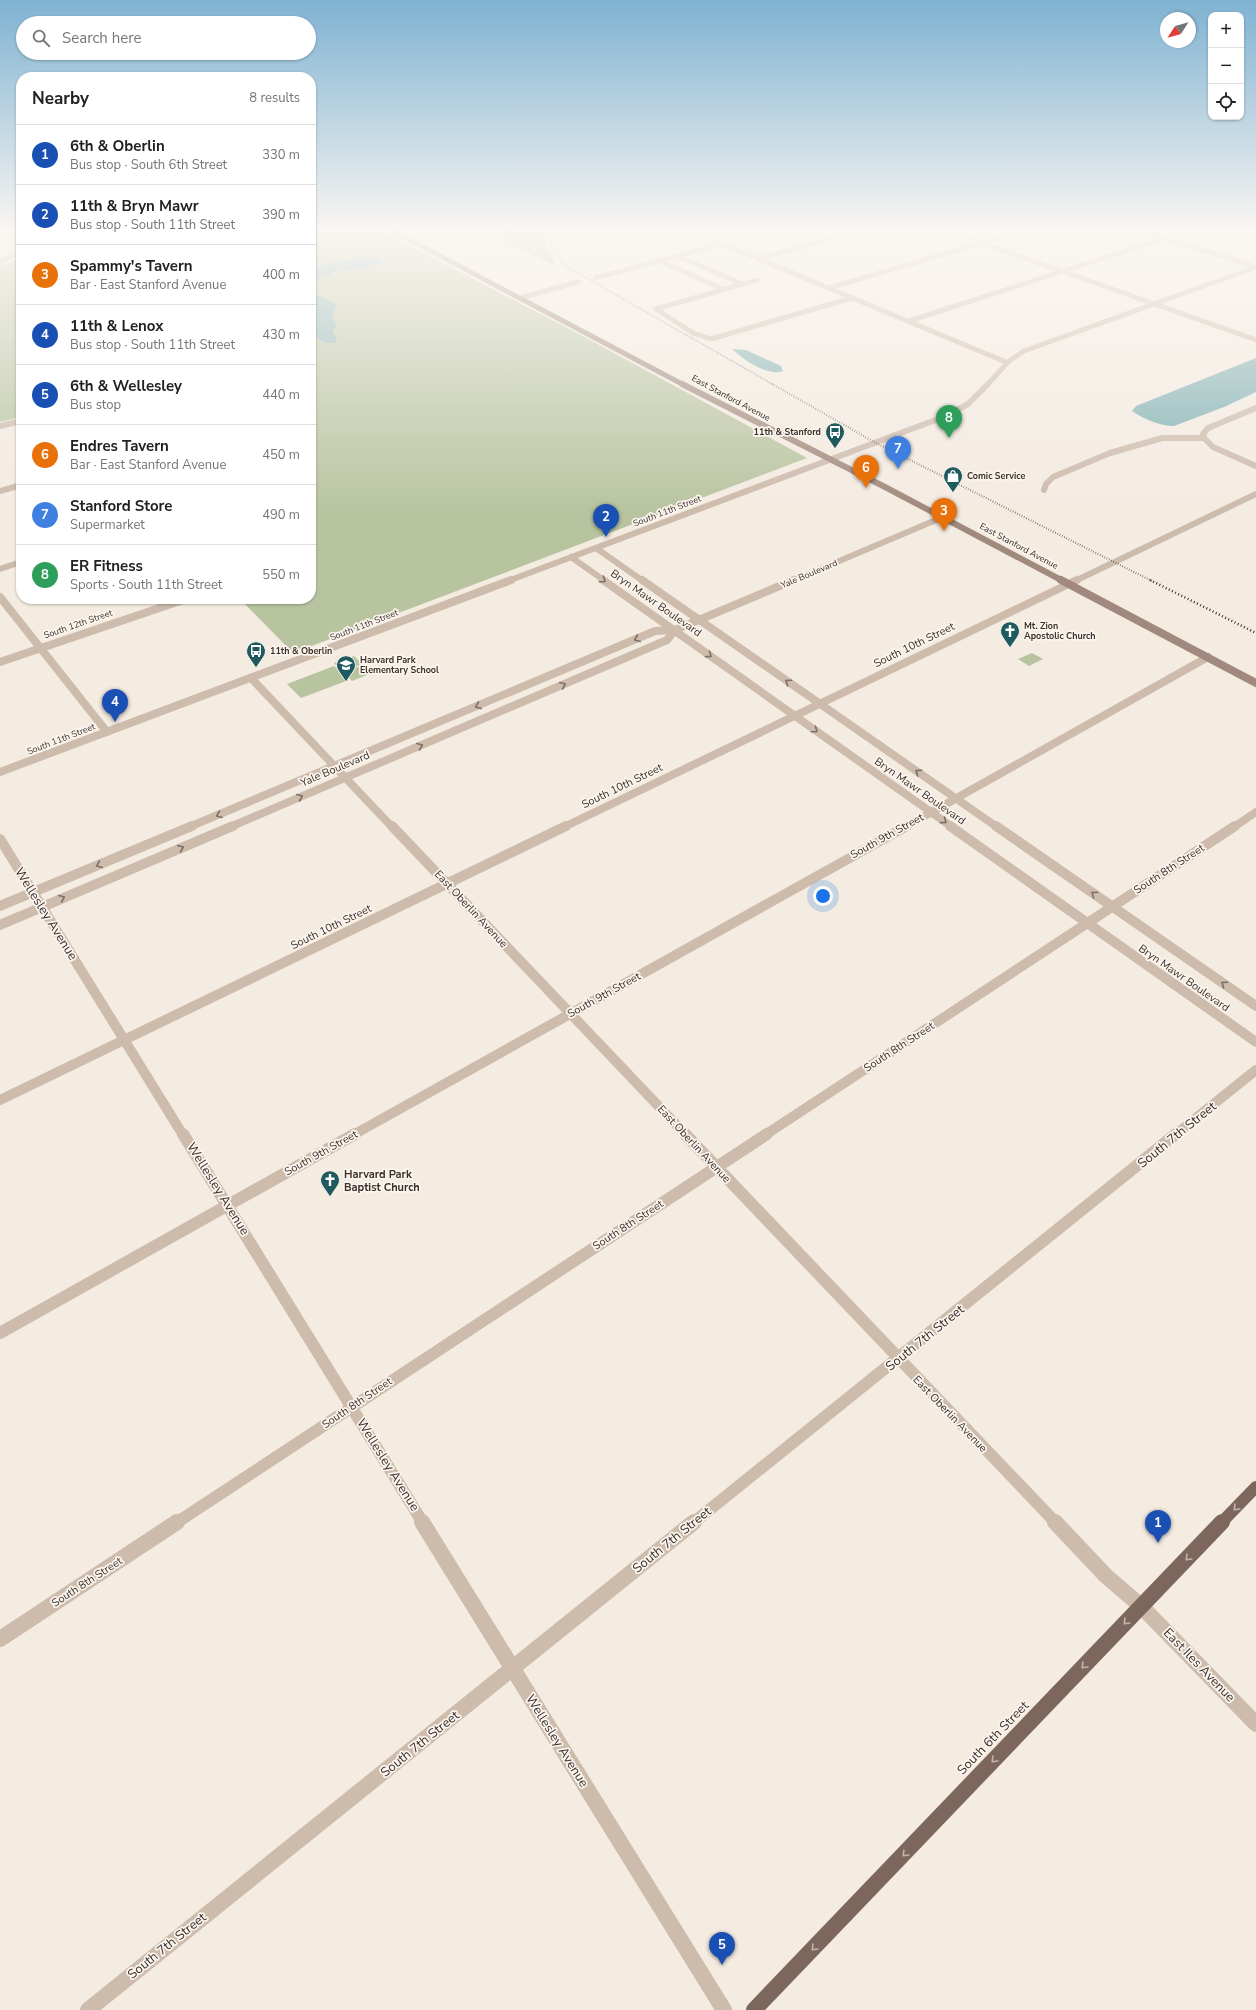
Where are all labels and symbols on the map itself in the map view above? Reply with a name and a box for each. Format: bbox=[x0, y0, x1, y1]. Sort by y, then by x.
north arrow bbox=[1160, 12, 1196, 48]
street label: East Stanford Avenue bbox=[690, 372, 773, 424]
pin: 8 bbox=[936, 405, 962, 438]
bus stop icon: 11th & Stanford bbox=[824, 421, 846, 449]
place label: 11th & Stanford bbox=[754, 426, 821, 438]
pin: 7 bbox=[885, 436, 911, 469]
pin: 6 bbox=[853, 455, 879, 488]
shop icon: Comic Service bbox=[942, 465, 964, 493]
place label: Comic Service bbox=[967, 470, 1025, 482]
street label: South 11th Street bbox=[631, 492, 704, 530]
pin: 3 bbox=[931, 498, 957, 531]
pin: 2 bbox=[593, 504, 619, 537]
street label: East Stanford Avenue bbox=[978, 520, 1061, 572]
street label: Yale Boulevard bbox=[778, 557, 839, 592]
street label: Bryn Mawr Boulevard bbox=[607, 566, 705, 640]
one-way arrow bbox=[599, 575, 606, 583]
street label: South 12th Street bbox=[42, 606, 115, 641]
street label: South 11th Street bbox=[328, 606, 401, 644]
street label: South 10th Street bbox=[871, 619, 957, 671]
church icon: Mt. Zion Apostolic Church bbox=[999, 620, 1021, 648]
place label: Mt. Zion Apostolic Church bbox=[1024, 620, 1096, 642]
one-way arrow bbox=[634, 634, 642, 642]
bus stop icon: 11th & Oberlin bbox=[245, 640, 267, 668]
place label: 11th & Oberlin bbox=[270, 645, 332, 657]
one-way arrow bbox=[705, 650, 712, 657]
school or university icon: Harvard Park Elementary School bbox=[335, 654, 357, 682]
place label: Harvard Park Elementary School bbox=[360, 654, 439, 676]
one-way arrow bbox=[785, 679, 792, 687]
one-way arrow bbox=[559, 682, 567, 690]
pin: 4 bbox=[102, 689, 128, 722]
one-way arrow bbox=[474, 701, 481, 709]
street label: South 11th Street bbox=[25, 720, 98, 758]
one-way arrow bbox=[811, 725, 818, 733]
one-way arrow bbox=[415, 743, 423, 751]
street label: Yale Boulevard bbox=[297, 748, 372, 791]
street label: Bryn Mawr Boulevard bbox=[871, 754, 969, 828]
street label: South 10th Street bbox=[579, 760, 665, 812]
one-way arrow bbox=[915, 769, 922, 777]
one-way arrow bbox=[296, 794, 304, 802]
one-way arrow bbox=[215, 810, 222, 818]
street label: South 9th Street bbox=[848, 810, 926, 862]
one-way arrow bbox=[940, 816, 947, 823]
street label: South 8th Street bbox=[1131, 840, 1207, 897]
one-way arrow bbox=[178, 844, 185, 852]
one-way arrow bbox=[95, 860, 103, 868]
street label: Wellesley Avenue bbox=[10, 864, 82, 964]
street label: East Oberlin Avenue bbox=[431, 867, 511, 951]
your location bbox=[813, 886, 833, 906]
one-way arrow bbox=[1091, 891, 1098, 899]
one-way arrow bbox=[58, 895, 65, 903]
street label: South 10th Street bbox=[288, 901, 374, 953]
street label: Bryn Mawr Boulevard bbox=[1135, 941, 1233, 1015]
street label: South 9th Street bbox=[565, 969, 643, 1021]
one-way arrow bbox=[1221, 981, 1228, 989]
street label: South 8th Street bbox=[861, 1018, 937, 1075]
street label: South 7th Street bbox=[1134, 1097, 1220, 1172]
street label: East Oberlin Avenue bbox=[654, 1102, 734, 1186]
street label: South 9th Street bbox=[282, 1127, 360, 1179]
street label: Wellesley Avenue bbox=[182, 1139, 254, 1239]
place label: Harvard Park Baptist Church bbox=[344, 1167, 420, 1195]
church icon: Harvard Park Baptist Church bbox=[319, 1169, 341, 1197]
street label: South 8th Street bbox=[590, 1196, 666, 1253]
street label: South 7th Street bbox=[882, 1300, 968, 1375]
street label: East Oberlin Avenue bbox=[910, 1372, 991, 1456]
street label: South 8th Street bbox=[319, 1374, 395, 1432]
street label: Wellesley Avenue bbox=[352, 1415, 424, 1515]
street label: South 7th Street bbox=[629, 1502, 715, 1577]
one-way arrow bbox=[1233, 1503, 1240, 1511]
pin: 1 bbox=[1145, 1510, 1171, 1543]
street label: South 8th Street bbox=[49, 1553, 125, 1610]
one-way arrow bbox=[1185, 1553, 1193, 1561]
one-way arrow bbox=[1123, 1617, 1130, 1625]
street label: East Iles Avenue bbox=[1159, 1624, 1239, 1706]
one-way arrow bbox=[1081, 1661, 1088, 1669]
street label: Wellesley Avenue bbox=[521, 1691, 593, 1791]
street label: South 6th Street bbox=[953, 1697, 1033, 1779]
street label: South 7th Street bbox=[377, 1706, 463, 1781]
one-way arrow bbox=[991, 1755, 999, 1763]
one-way arrow bbox=[902, 1849, 909, 1857]
street label: South 7th Street bbox=[124, 1908, 210, 1983]
pin: 5 bbox=[709, 1932, 735, 1965]
one-way arrow bbox=[811, 1943, 819, 1951]

